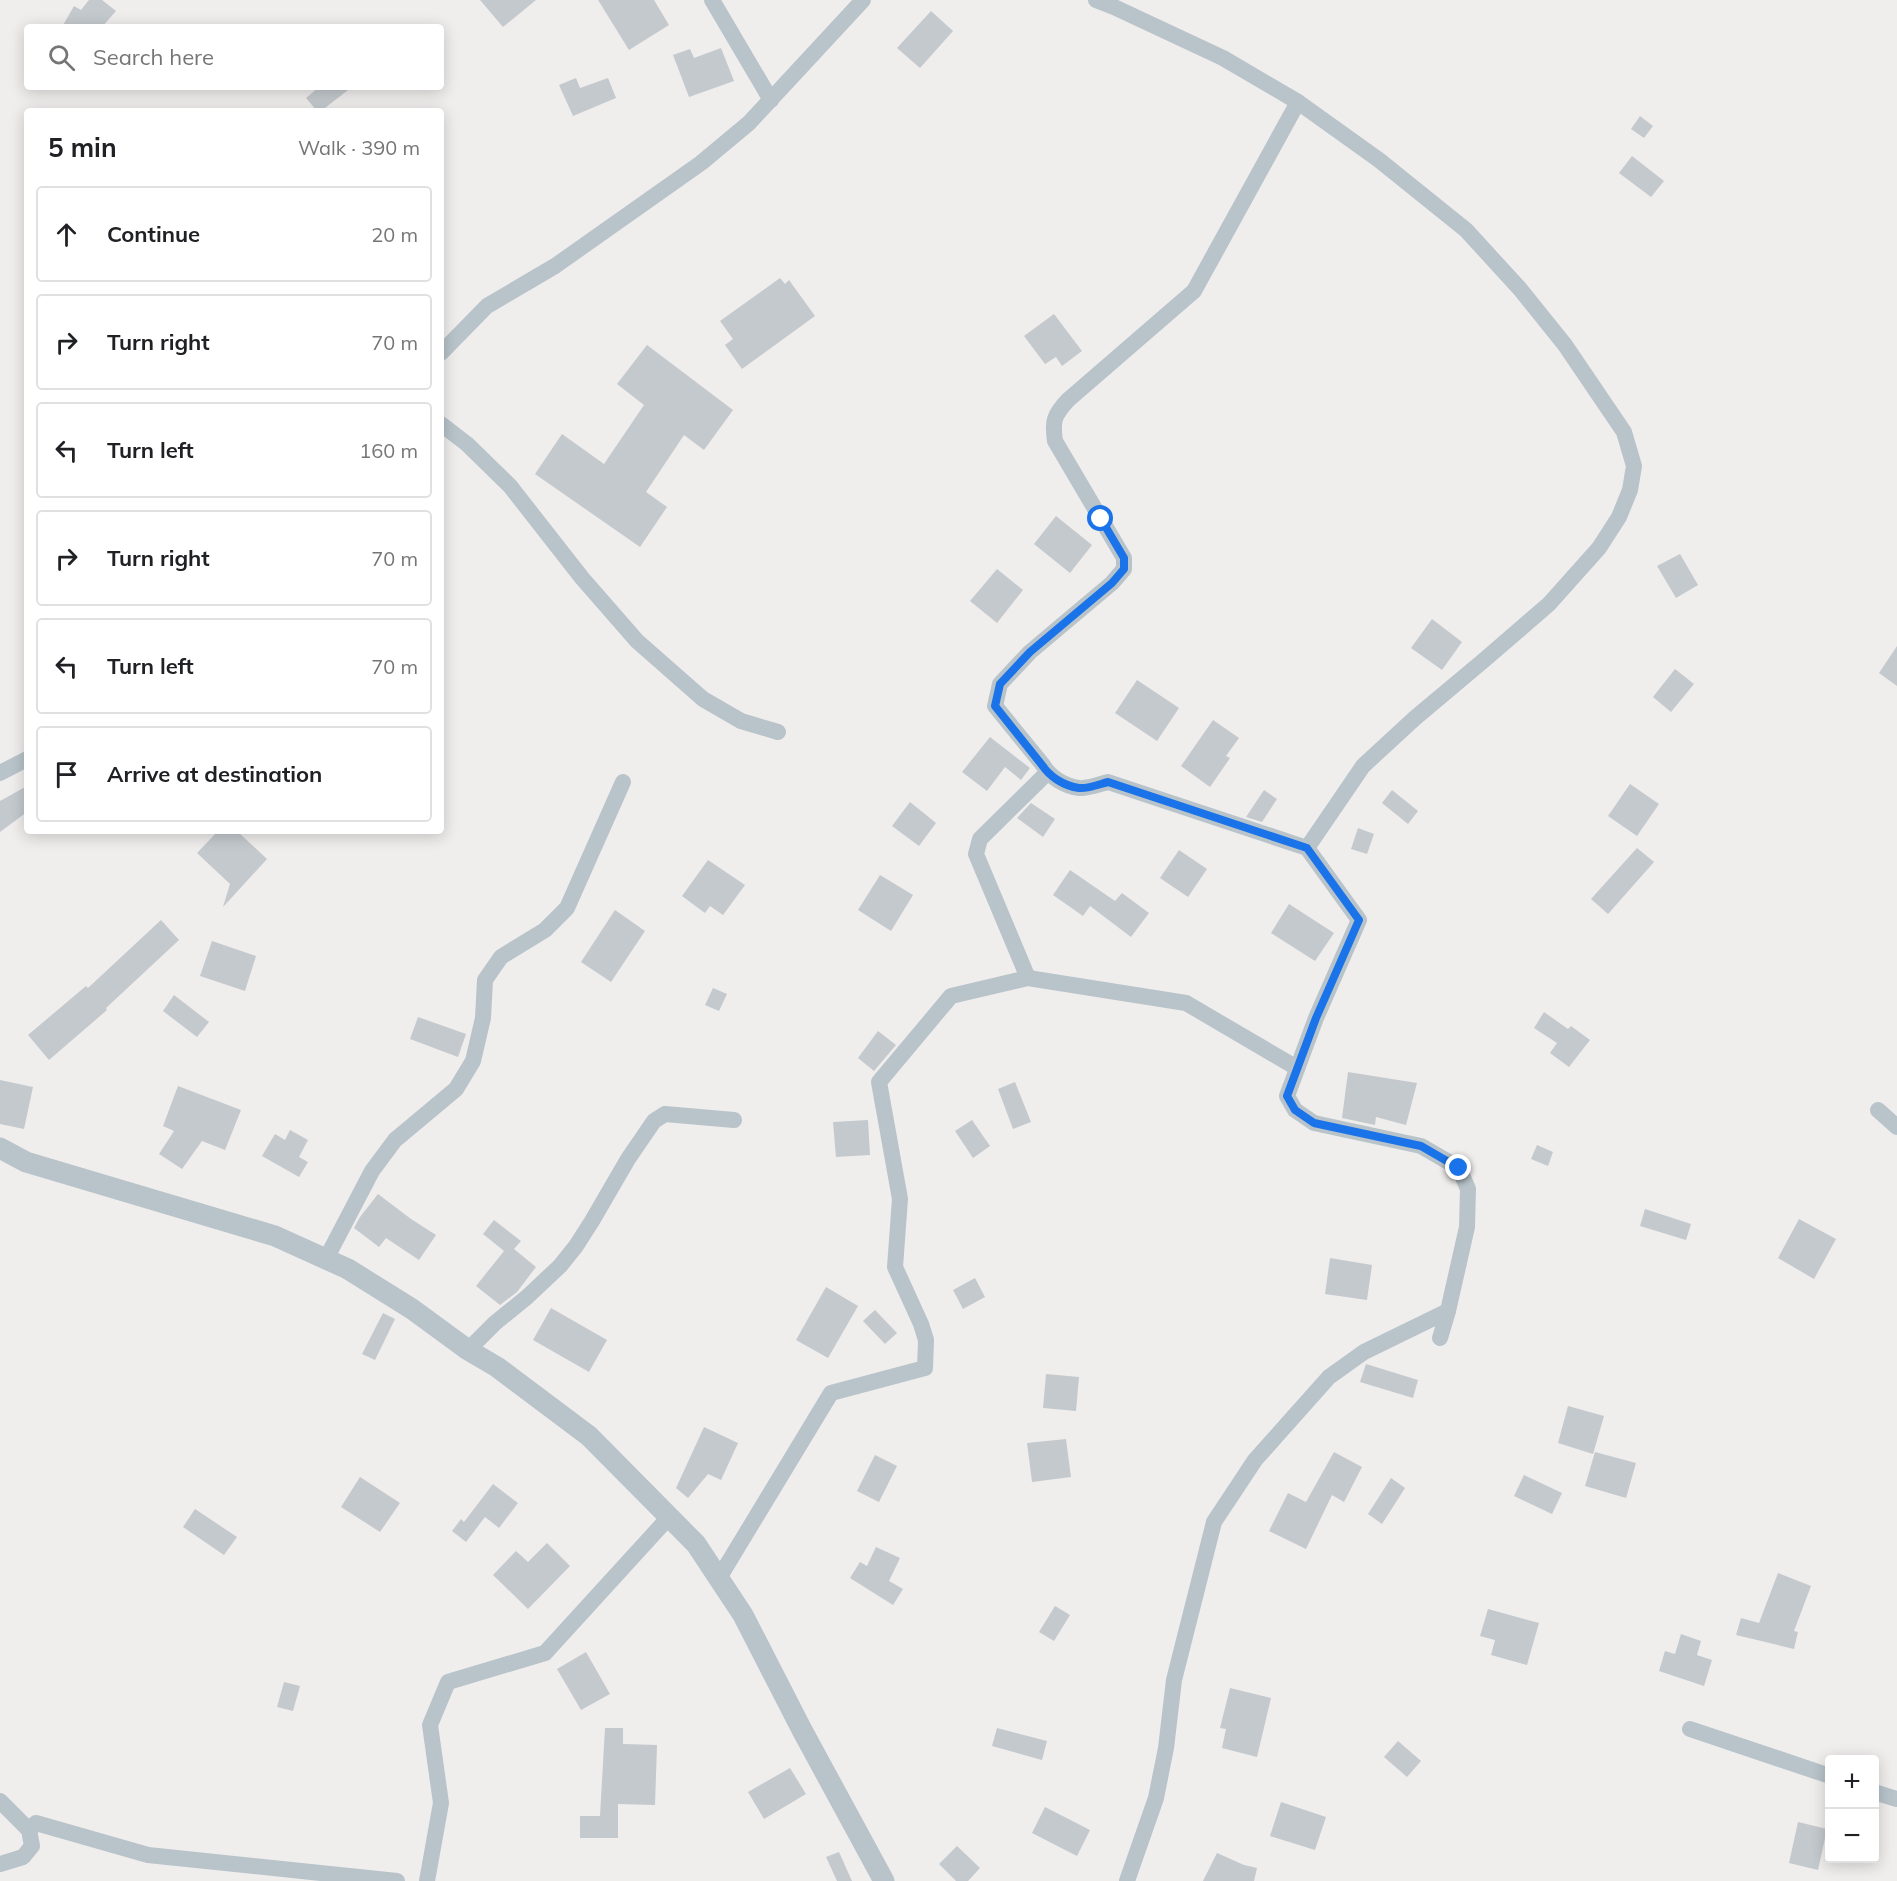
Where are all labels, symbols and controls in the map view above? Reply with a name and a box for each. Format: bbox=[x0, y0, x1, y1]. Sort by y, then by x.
search box bbox=[24, 24, 444, 90]
icon: search bbox=[45, 41, 78, 74]
text: Search here bbox=[93, 43, 214, 71]
text: 5 min bbox=[48, 131, 117, 164]
text: Walk · 390 m bbox=[298, 135, 420, 160]
icon: ahead bbox=[50, 218, 83, 251]
text: Continue bbox=[107, 220, 200, 248]
text: 20 m bbox=[371, 222, 418, 247]
icon: right bbox=[50, 326, 83, 359]
text: Turn right bbox=[107, 328, 210, 356]
text: 70 m bbox=[371, 330, 418, 355]
icon: left bbox=[50, 434, 83, 467]
text: Turn left bbox=[107, 436, 194, 464]
text: 160 m bbox=[359, 438, 418, 463]
route start bbox=[1087, 505, 1113, 531]
icon: right bbox=[50, 542, 83, 575]
text: Turn right bbox=[107, 544, 210, 572]
text: 70 m bbox=[371, 546, 418, 571]
icon: left bbox=[50, 650, 83, 683]
text: Turn left bbox=[107, 652, 194, 680]
text: 70 m bbox=[371, 654, 418, 679]
icon: arrive bbox=[50, 758, 83, 791]
text: Arrive at destination bbox=[107, 760, 322, 788]
route end bbox=[1445, 1154, 1471, 1180]
map controls bbox=[1825, 1755, 1879, 1863]
button: + bbox=[1825, 1755, 1879, 1809]
button: − bbox=[1825, 1809, 1879, 1863]

